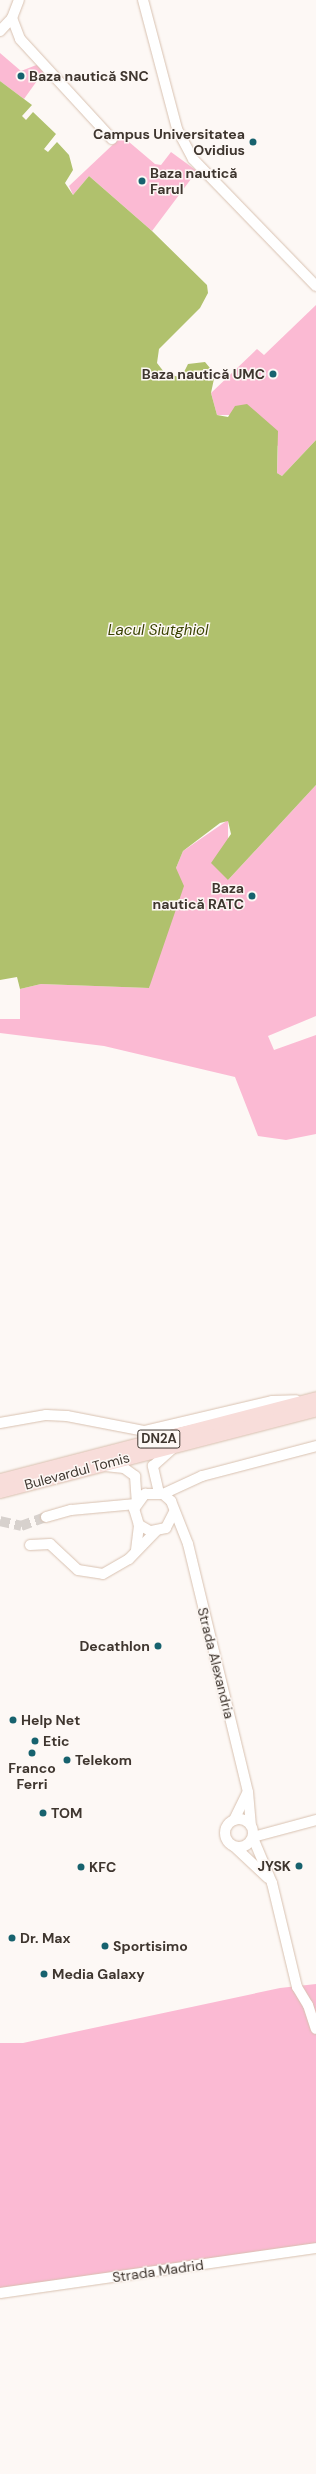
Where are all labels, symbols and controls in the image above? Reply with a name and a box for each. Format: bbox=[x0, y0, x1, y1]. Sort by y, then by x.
place label: Baza nautică SNC bbox=[29, 68, 149, 84]
marker: Baza nautică SNC bbox=[16, 71, 26, 81]
place label: Campus Universitatea Ovidius bbox=[93, 126, 245, 158]
marker: Campus Universitatea Ovidius bbox=[248, 137, 258, 147]
place label: Baza nautică Farul bbox=[150, 165, 238, 198]
marker: Baza nautică Farul bbox=[137, 176, 147, 186]
place label: Baza nautică UMC bbox=[142, 366, 265, 382]
marker: Baza nautică UMC bbox=[268, 369, 278, 379]
water label: Lacul Siutghiol bbox=[108, 622, 208, 640]
place label: Baza nautică RATC bbox=[153, 880, 244, 912]
marker: Baza nautică RATC bbox=[247, 891, 257, 901]
road number: DN2A bbox=[137, 1428, 181, 1450]
street label: Bulevardul Tomis bbox=[23, 1449, 131, 1493]
street label: Strada Alexandria bbox=[194, 1606, 238, 1720]
place label: Decathlon bbox=[79, 1638, 150, 1654]
marker: Decathlon bbox=[153, 1641, 163, 1651]
place label: Help Net bbox=[21, 1712, 80, 1728]
marker: Help Net bbox=[8, 1715, 18, 1725]
place label: Etic bbox=[43, 1733, 70, 1749]
marker: Etic bbox=[30, 1736, 40, 1746]
marker: Franco Ferri bbox=[27, 1748, 37, 1758]
place label: Telekom bbox=[75, 1752, 132, 1768]
marker: Telekom bbox=[62, 1755, 72, 1765]
place label: Franco Ferri bbox=[8, 1760, 56, 1792]
place label: TOM bbox=[51, 1805, 82, 1821]
marker: TOM bbox=[38, 1808, 48, 1818]
place label: JYSK bbox=[257, 1858, 291, 1874]
place label: KFC bbox=[89, 1859, 116, 1875]
marker: JYSK bbox=[294, 1861, 304, 1871]
marker: KFC bbox=[76, 1862, 86, 1872]
place label: Dr. Max bbox=[20, 1930, 70, 1946]
marker: Dr. Max bbox=[7, 1933, 17, 1943]
place label: Sportisimo bbox=[113, 1938, 188, 1954]
marker: Sportisimo bbox=[100, 1941, 110, 1951]
place label: Media Galaxy bbox=[52, 1966, 145, 1982]
marker: Media Galaxy bbox=[39, 1969, 49, 1979]
street label: Strada Madrid bbox=[111, 2256, 205, 2286]

